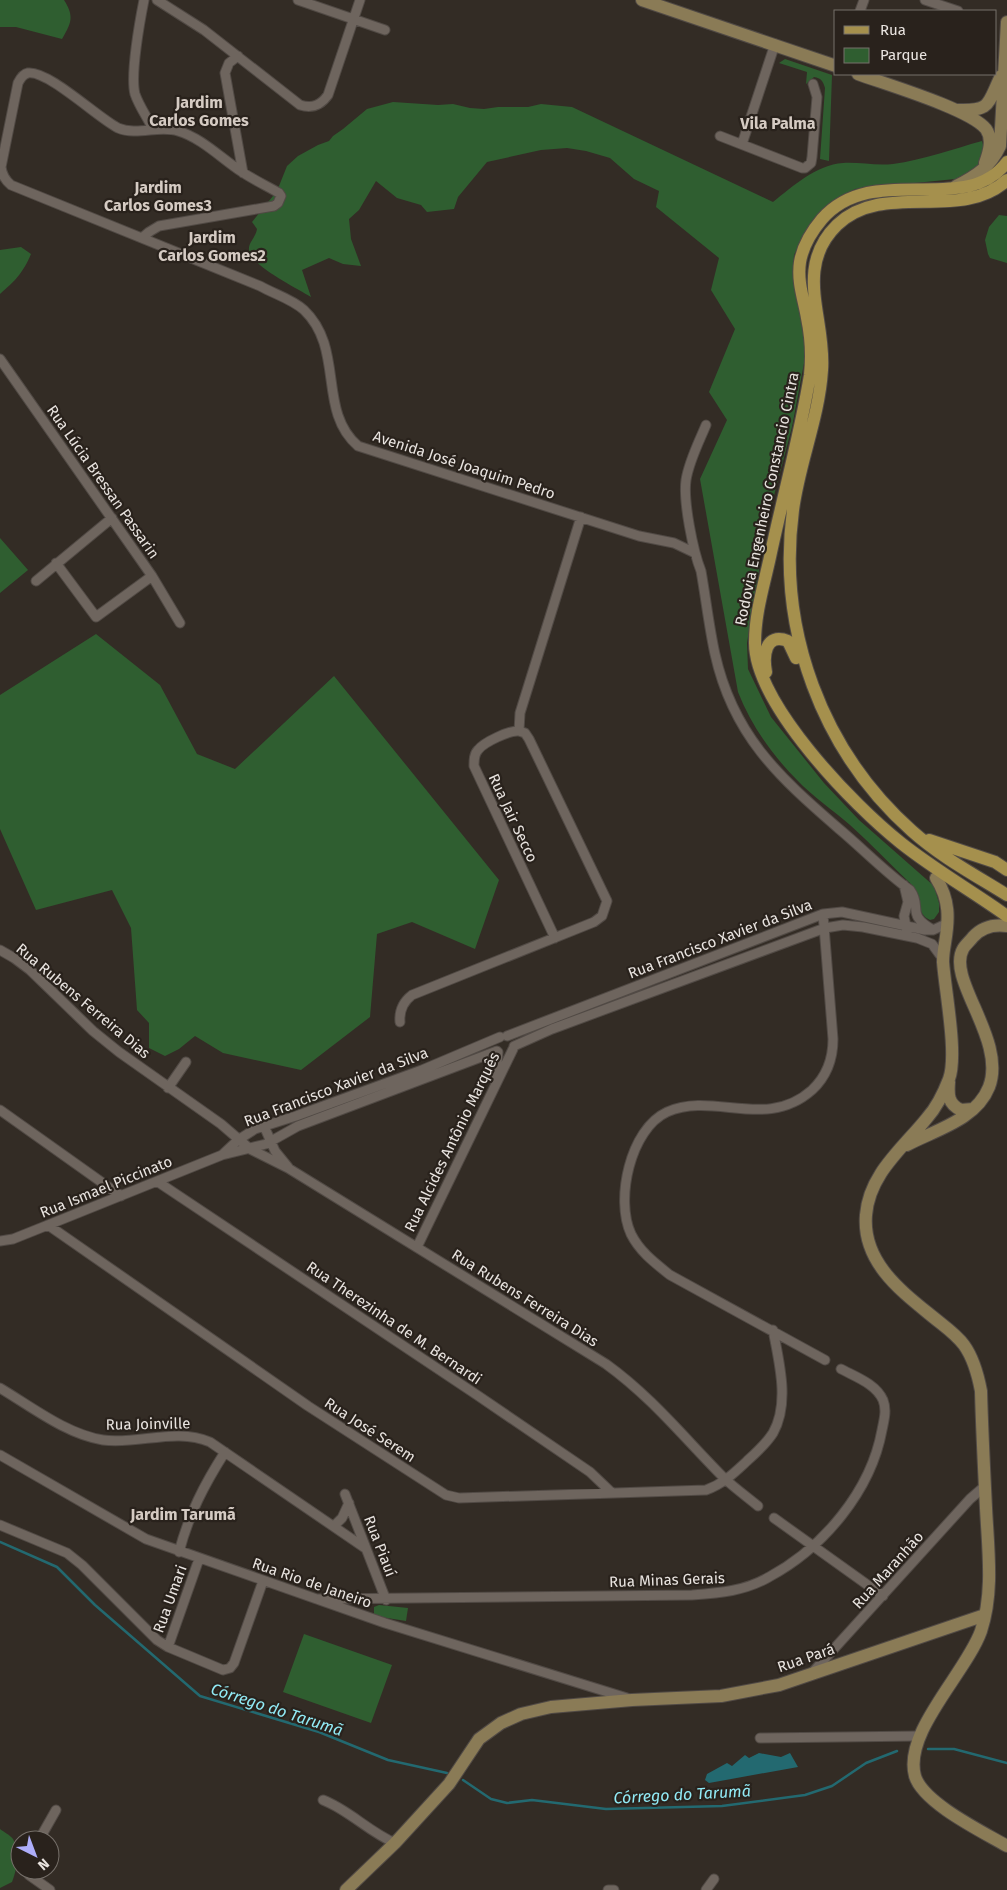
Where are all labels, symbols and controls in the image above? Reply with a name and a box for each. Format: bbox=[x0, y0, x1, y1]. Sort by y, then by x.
legend bbox=[834, 10, 997, 75]
text: Rua bbox=[880, 21, 906, 39]
text: Parque bbox=[880, 46, 927, 64]
district label: Jardim Carlos Gomes bbox=[149, 93, 249, 130]
district label: Vila Palma bbox=[739, 114, 816, 133]
district label: Jardim Carlos Gomes3 bbox=[104, 178, 212, 215]
district label: Jardim Carlos Gomes2 bbox=[158, 228, 266, 265]
street label: Rodovia Engenheiro Constancio Cintra bbox=[731, 371, 803, 627]
street label: Rua Lúcia Bressan Passarin bbox=[43, 402, 163, 562]
street label: Avenida José Joaquim Pedro bbox=[371, 427, 557, 503]
street label: Rua Jair Secco bbox=[485, 771, 541, 865]
street label: Rua Francisco Xavier da Silva bbox=[625, 896, 815, 982]
street label: Rua Rubens Ferreira Dias bbox=[12, 940, 154, 1062]
street label: Rua Francisco Xavier da Silva bbox=[241, 1044, 431, 1130]
street label: Rua Alcides Antônio Marquês bbox=[401, 1049, 503, 1235]
street label: Rua Ismael Piccinato bbox=[37, 1152, 175, 1222]
street label: Rua Rubens Ferreira Dias bbox=[448, 1245, 602, 1351]
street label: Rua Therezinha de M. Bernardi bbox=[303, 1258, 485, 1388]
street label: Rua José Serem bbox=[321, 1394, 419, 1466]
street label: Rua Joinville bbox=[105, 1414, 191, 1434]
district label: Jardim Tarumã bbox=[129, 1505, 236, 1524]
street label: Rua Piauí bbox=[360, 1513, 400, 1579]
street label: Rua Maranhão bbox=[849, 1528, 927, 1612]
street label: Rua Rio de Janeiro bbox=[250, 1554, 374, 1612]
street label: Rua Umari bbox=[149, 1563, 191, 1635]
street label: Rua Minas Gerais bbox=[609, 1569, 725, 1591]
street label: Rua Pará bbox=[775, 1640, 837, 1676]
water label: Córrego do Tarumã bbox=[208, 1679, 345, 1740]
water label: Córrego do Tarumã bbox=[613, 1781, 751, 1808]
north arrow bbox=[10, 1830, 60, 1880]
text: N bbox=[34, 1855, 53, 1874]

